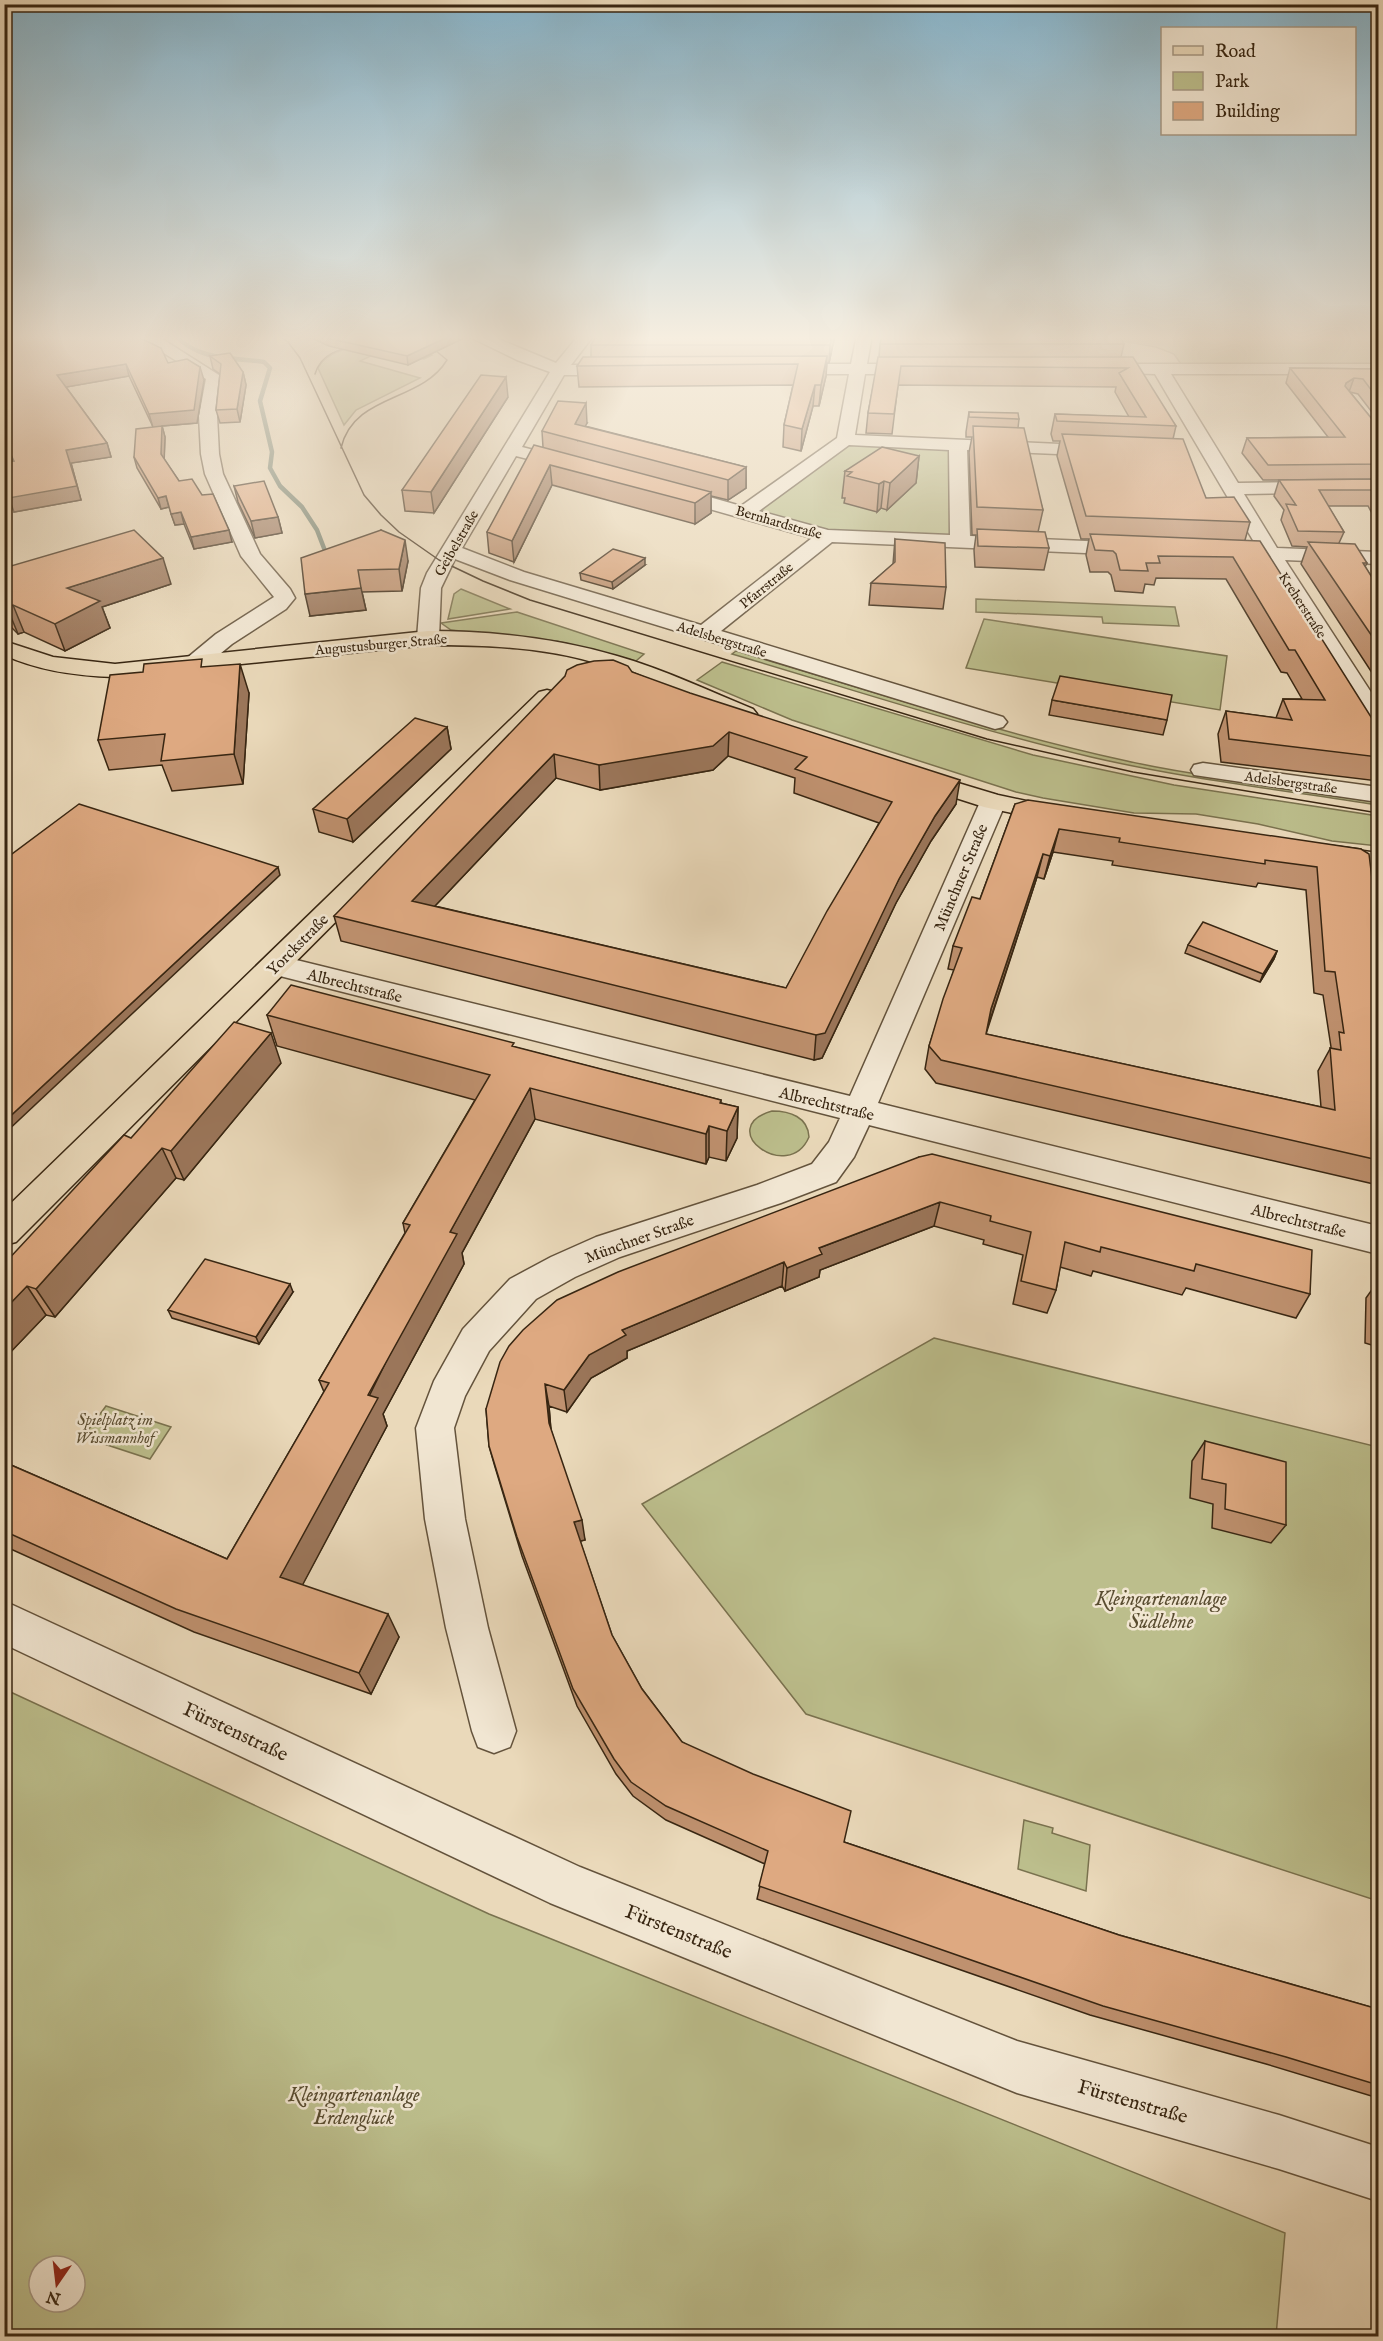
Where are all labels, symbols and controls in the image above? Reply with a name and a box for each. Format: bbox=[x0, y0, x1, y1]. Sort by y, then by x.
legend bbox=[1161, 27, 1356, 135]
text: Road bbox=[1215, 41, 1256, 64]
text: Park bbox=[1215, 71, 1250, 94]
text: Building bbox=[1215, 101, 1280, 124]
street label: Bernhardstraße bbox=[733, 502, 825, 544]
street label: Geibelstraße bbox=[431, 507, 483, 580]
street label: Pfarrstraße bbox=[736, 558, 798, 613]
street label: Kreherstraße bbox=[1274, 569, 1331, 642]
street label: Adelsbergstraße bbox=[673, 617, 770, 662]
street label: Augustusburger Straße bbox=[313, 630, 448, 660]
street label: Adelsbergstraße bbox=[1242, 767, 1339, 798]
street label: Münchner Straße bbox=[930, 821, 993, 934]
street label: Yorckstraße bbox=[263, 910, 334, 981]
street label: Albrechtstraße bbox=[304, 965, 404, 1008]
street label: Albrechtstraße bbox=[776, 1083, 876, 1126]
street label: Albrechtstraße bbox=[1248, 1200, 1348, 1243]
street label: Münchner Straße bbox=[583, 1211, 697, 1269]
park label: Spielplatz im Wissmannhof bbox=[75, 1411, 159, 1449]
park label: Kleingartenanlage Südlehne bbox=[1094, 1587, 1227, 1635]
street label: Fürstenstraße bbox=[179, 1697, 292, 1768]
street label: Fürstenstraße bbox=[621, 1900, 736, 1965]
street label: Fürstenstraße bbox=[1075, 2075, 1191, 2130]
park label: Kleingartenanlage Erdenglück bbox=[287, 2083, 420, 2132]
north arrow bbox=[27, 2254, 87, 2314]
text: N bbox=[45, 2285, 64, 2308]

